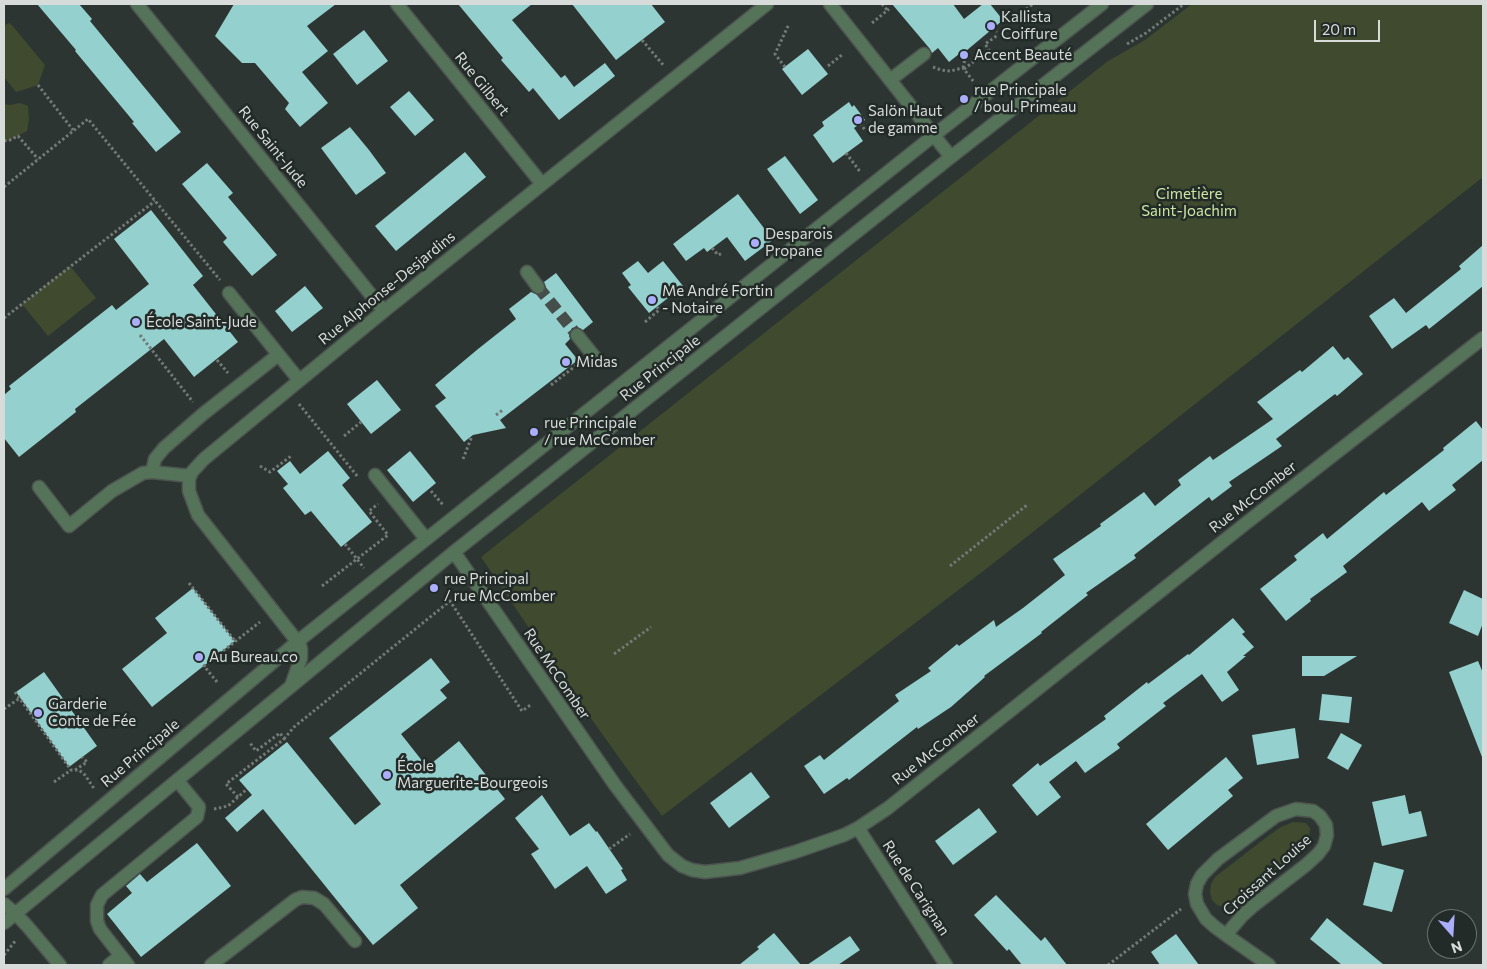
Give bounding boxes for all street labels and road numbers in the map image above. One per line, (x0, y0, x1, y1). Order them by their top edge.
street label: Rue Gilbert (451, 49, 513, 119)
street label: Rue Saint-Jude (235, 102, 311, 192)
street label: Rue Alphonse-Desjardins (315, 227, 459, 349)
street label: Rue Principale (616, 331, 704, 405)
street label: Rue McComber (1206, 457, 1300, 537)
street label: Rue McComber (520, 625, 594, 723)
street label: Rue McComber (889, 709, 983, 789)
street label: Rue Principale (97, 715, 183, 791)
street label: Croissant Louise (1219, 831, 1315, 919)
street label: Rue de Carignan (879, 837, 953, 939)

